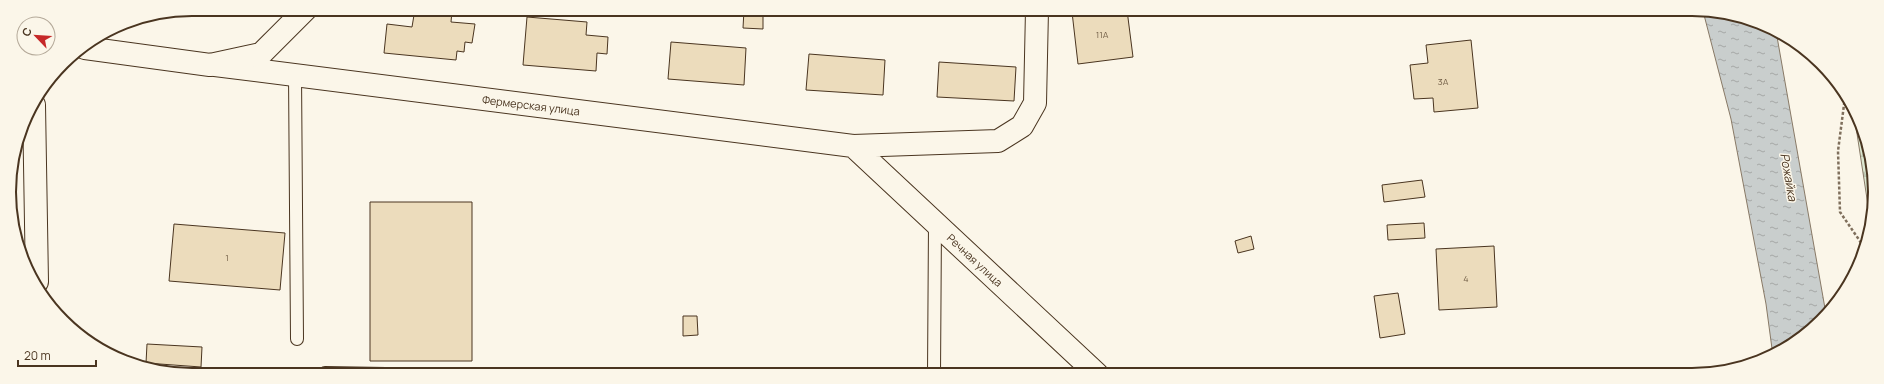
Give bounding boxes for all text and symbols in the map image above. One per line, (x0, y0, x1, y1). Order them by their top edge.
north arrow (16, 16, 56, 56)
text: С (18, 25, 35, 38)
house number: 11А (1096, 28, 1109, 41)
house number: 3А (1438, 75, 1449, 88)
street label: Фермерская улица (481, 92, 581, 118)
water label: Рожайка (1776, 152, 1802, 204)
street label: Речная улица (944, 230, 1006, 290)
house number: 1 (225, 251, 229, 264)
house number: 4 (1463, 272, 1469, 285)
scale bar (18, 342, 96, 368)
text: 20 m (24, 347, 51, 364)

